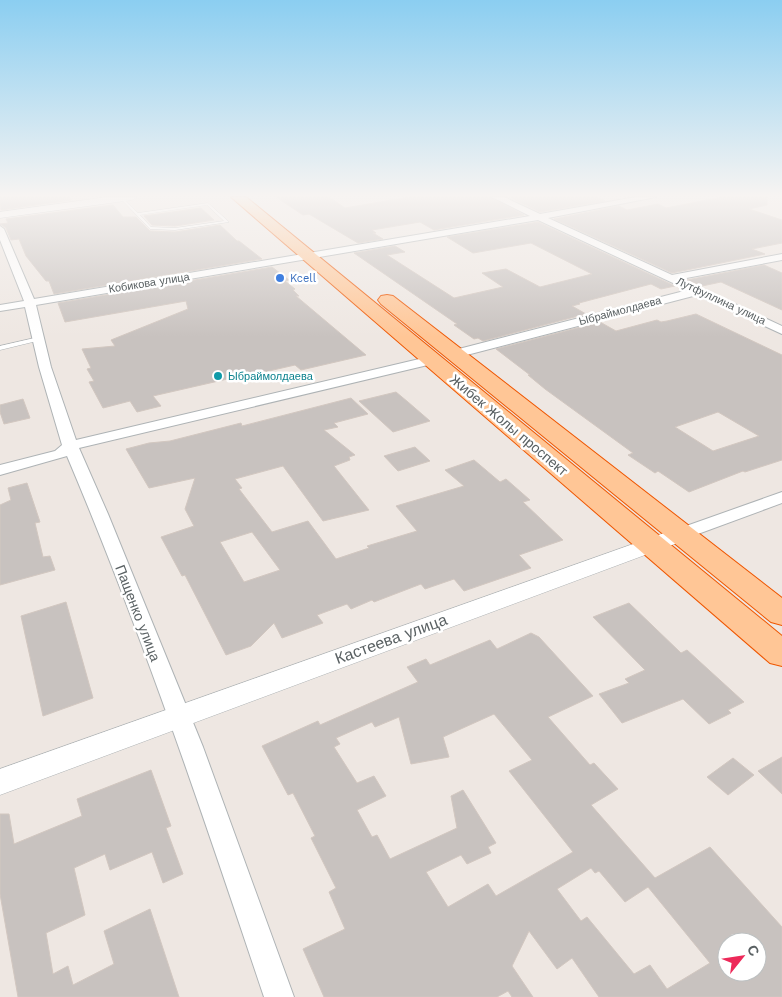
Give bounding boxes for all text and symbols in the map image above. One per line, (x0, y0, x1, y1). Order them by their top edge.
street label: Кобикова улица (108, 270, 191, 296)
marker: Kcell (274, 272, 286, 284)
place label: Kcell (290, 272, 317, 285)
street label: Лутфуллина улица (674, 275, 769, 328)
street label: Ыбраймолдаева (577, 294, 663, 328)
marker: Ыбраймолдаева (212, 370, 224, 382)
place label: Ыбраймолдаева (228, 370, 314, 383)
street label: Жибек Жолы проспект (447, 371, 572, 479)
street label: Пащенко улица (112, 562, 164, 664)
street label: Кастеева улица (332, 610, 450, 668)
north arrow (717, 932, 767, 982)
text: С (744, 942, 763, 959)

